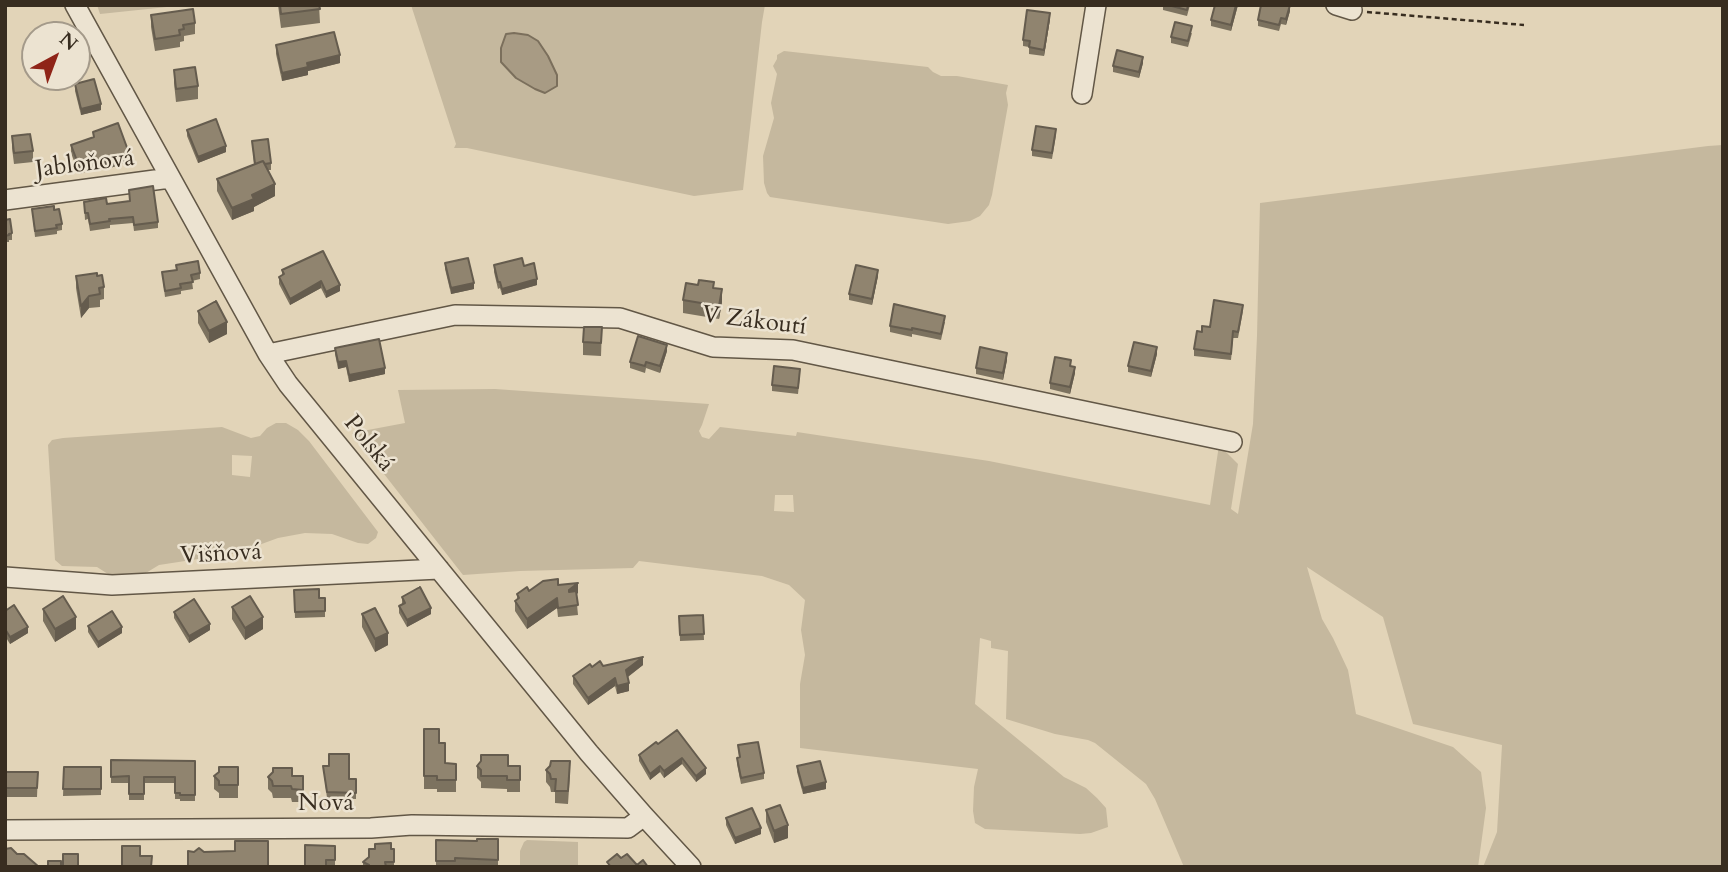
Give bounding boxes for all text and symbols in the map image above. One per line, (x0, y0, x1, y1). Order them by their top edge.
north arrow (21, 21, 91, 91)
text: N (54, 26, 83, 57)
street label: Jabloňová (34, 145, 136, 185)
street label: V Zákoutí (700, 301, 808, 343)
street label: Polská (337, 410, 399, 478)
street label: Višňová (180, 538, 262, 572)
street label: Nová (298, 790, 354, 818)

